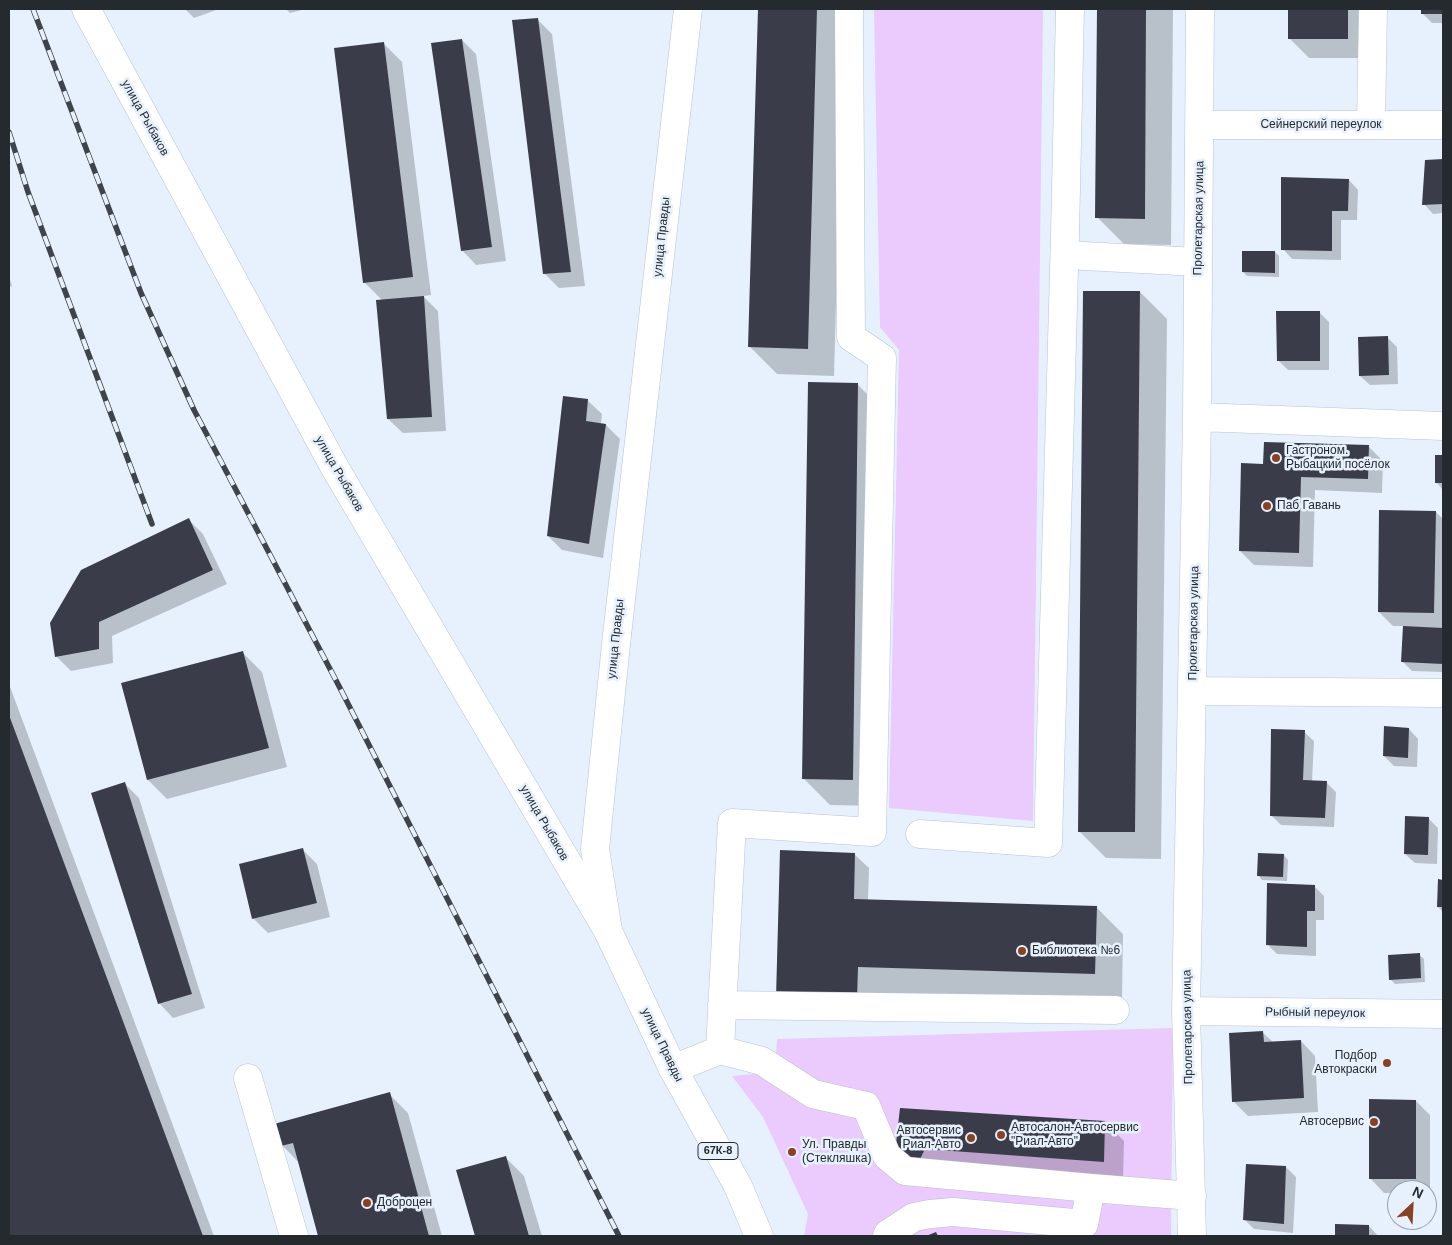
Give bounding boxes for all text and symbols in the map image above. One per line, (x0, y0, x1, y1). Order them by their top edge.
street label: улица Рыбаков (118, 77, 172, 159)
street label: Сейнерский переулок (1260, 118, 1382, 132)
street label: Пролетарская улица (1191, 161, 1207, 275)
street label: улица Правды (651, 196, 673, 278)
street label: улица Рыбаков (312, 434, 366, 514)
place label: Гастроном. Рыбацкий посёлок (1286, 444, 1390, 472)
marker: Гастроном. Рыбацкий посёлок (1270, 452, 1282, 464)
place label: Паб Гавань (1277, 499, 1341, 513)
marker: Паб Гавань (1261, 500, 1273, 512)
street label: Пролетарская улица (1186, 566, 1202, 680)
street label: улица Правды (605, 598, 627, 680)
street label: улица Рыбаков (517, 783, 571, 863)
place label: Библиотека №6 (1032, 944, 1120, 958)
marker: Библиотека №6 (1016, 945, 1028, 957)
street label: Пролетарская улица (1180, 970, 1196, 1084)
street label: Рыбный переулок (1265, 1005, 1365, 1021)
street label: улица Правды (638, 1006, 686, 1084)
place label: Подбор Автокраски (1314, 1049, 1377, 1077)
marker: Подбор Автокраски (1381, 1057, 1393, 1069)
place label: Автосервис (1299, 1115, 1364, 1129)
marker: Автосервис (1368, 1116, 1380, 1128)
place label: Автосалон-Автосервис "Риал-Авто" (1011, 1121, 1139, 1149)
place label: Автосервис Риал-Авто (896, 1124, 961, 1152)
marker: Автосалон-Автосервис "Риал-Авто" (995, 1129, 1007, 1141)
marker: Автосервис Риал-Авто (965, 1132, 977, 1144)
place label: Ул. Правды (Стекляшка) (802, 1138, 871, 1166)
road number: 67К-8 (698, 1142, 738, 1160)
marker: Ул. Правды (Стекляшка) (786, 1146, 798, 1158)
north arrow (1387, 1180, 1437, 1230)
text: N (1410, 1183, 1426, 1202)
place label: Доброцен (377, 1196, 432, 1210)
marker: Доброцен (361, 1197, 373, 1209)

